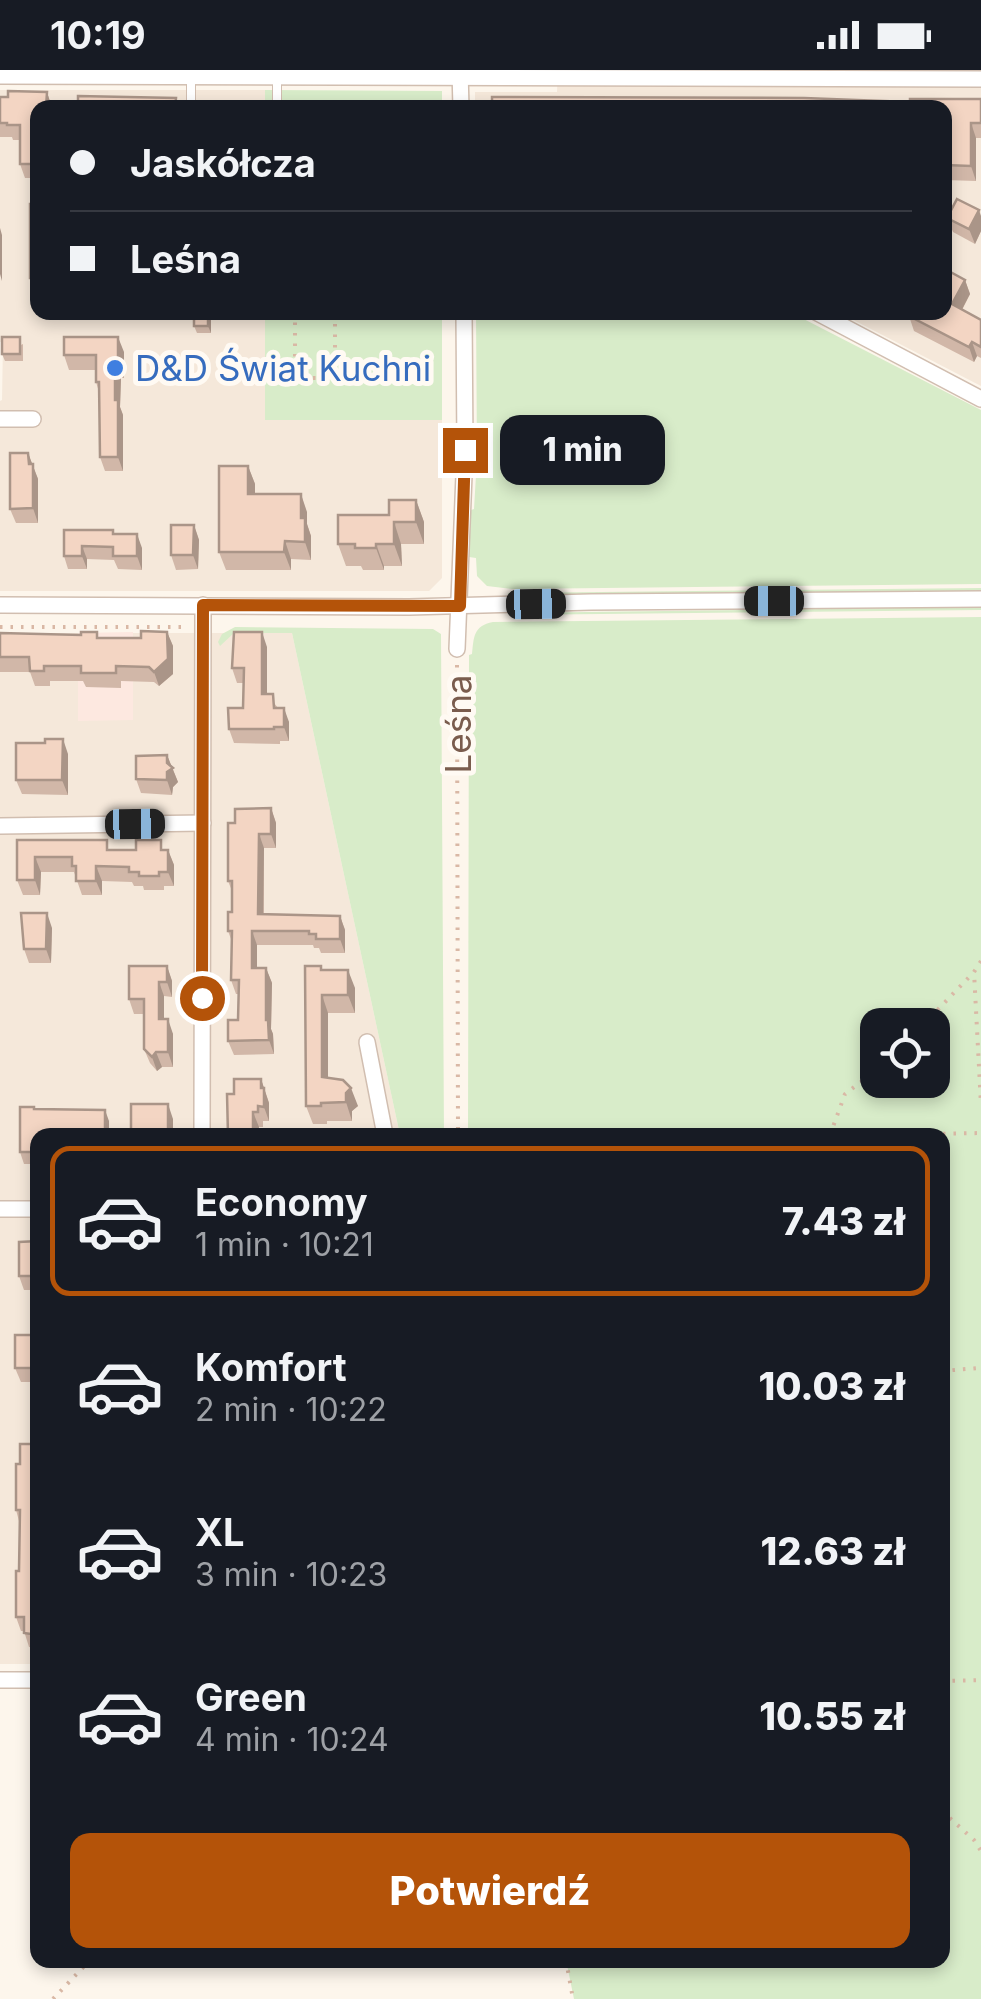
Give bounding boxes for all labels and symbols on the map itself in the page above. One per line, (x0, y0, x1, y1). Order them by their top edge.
place label: D&D Świat Kuchni (135, 347, 431, 389)
marker: D&D Świat Kuchni (104, 357, 126, 379)
callout: 1 min (500, 415, 665, 485)
route end (443, 428, 488, 473)
car (744, 586, 804, 616)
car (506, 588, 566, 620)
street label: Leśna (437, 674, 479, 774)
car (105, 808, 165, 840)
route start (180, 976, 225, 1021)

